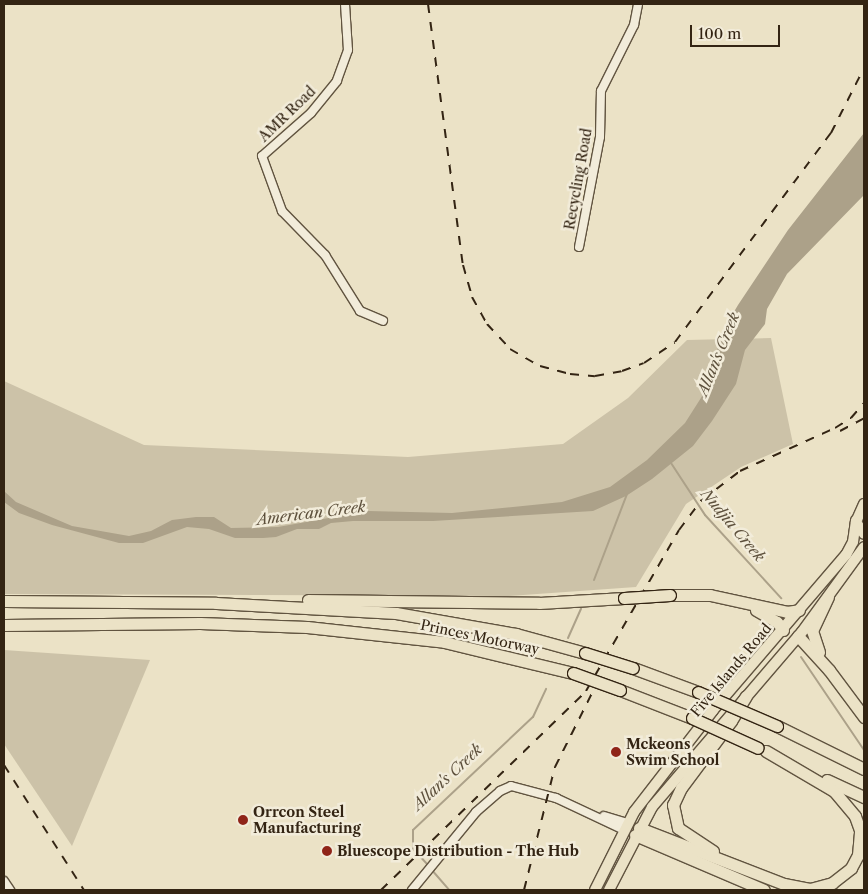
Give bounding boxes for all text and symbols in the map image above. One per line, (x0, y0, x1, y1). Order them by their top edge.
scale bar (693, 15, 783, 47)
text: 100 m (698, 24, 741, 43)
street label: AMR Road (255, 83, 319, 145)
street label: Recycling Road (561, 127, 595, 231)
water label: Allan's Creek (693, 310, 743, 398)
water label: Nudjia Creek (697, 485, 769, 565)
water label: American Creek (256, 497, 366, 529)
street label: Princes Motorway (419, 616, 541, 658)
street label: Five Islands Road (687, 620, 775, 720)
place label: Mckeons Swim School (626, 736, 720, 769)
water label: Allan's Creek (408, 740, 486, 814)
marker: Mckeons Swim School (610, 746, 622, 758)
place label: Orrcon Steel Manufacturing (253, 804, 361, 836)
marker: Orrcon Steel Manufacturing (237, 814, 249, 826)
place label: Bluescope Distribution - The Hub (337, 843, 579, 859)
marker: Bluescope Distribution - The Hub (321, 845, 333, 857)

